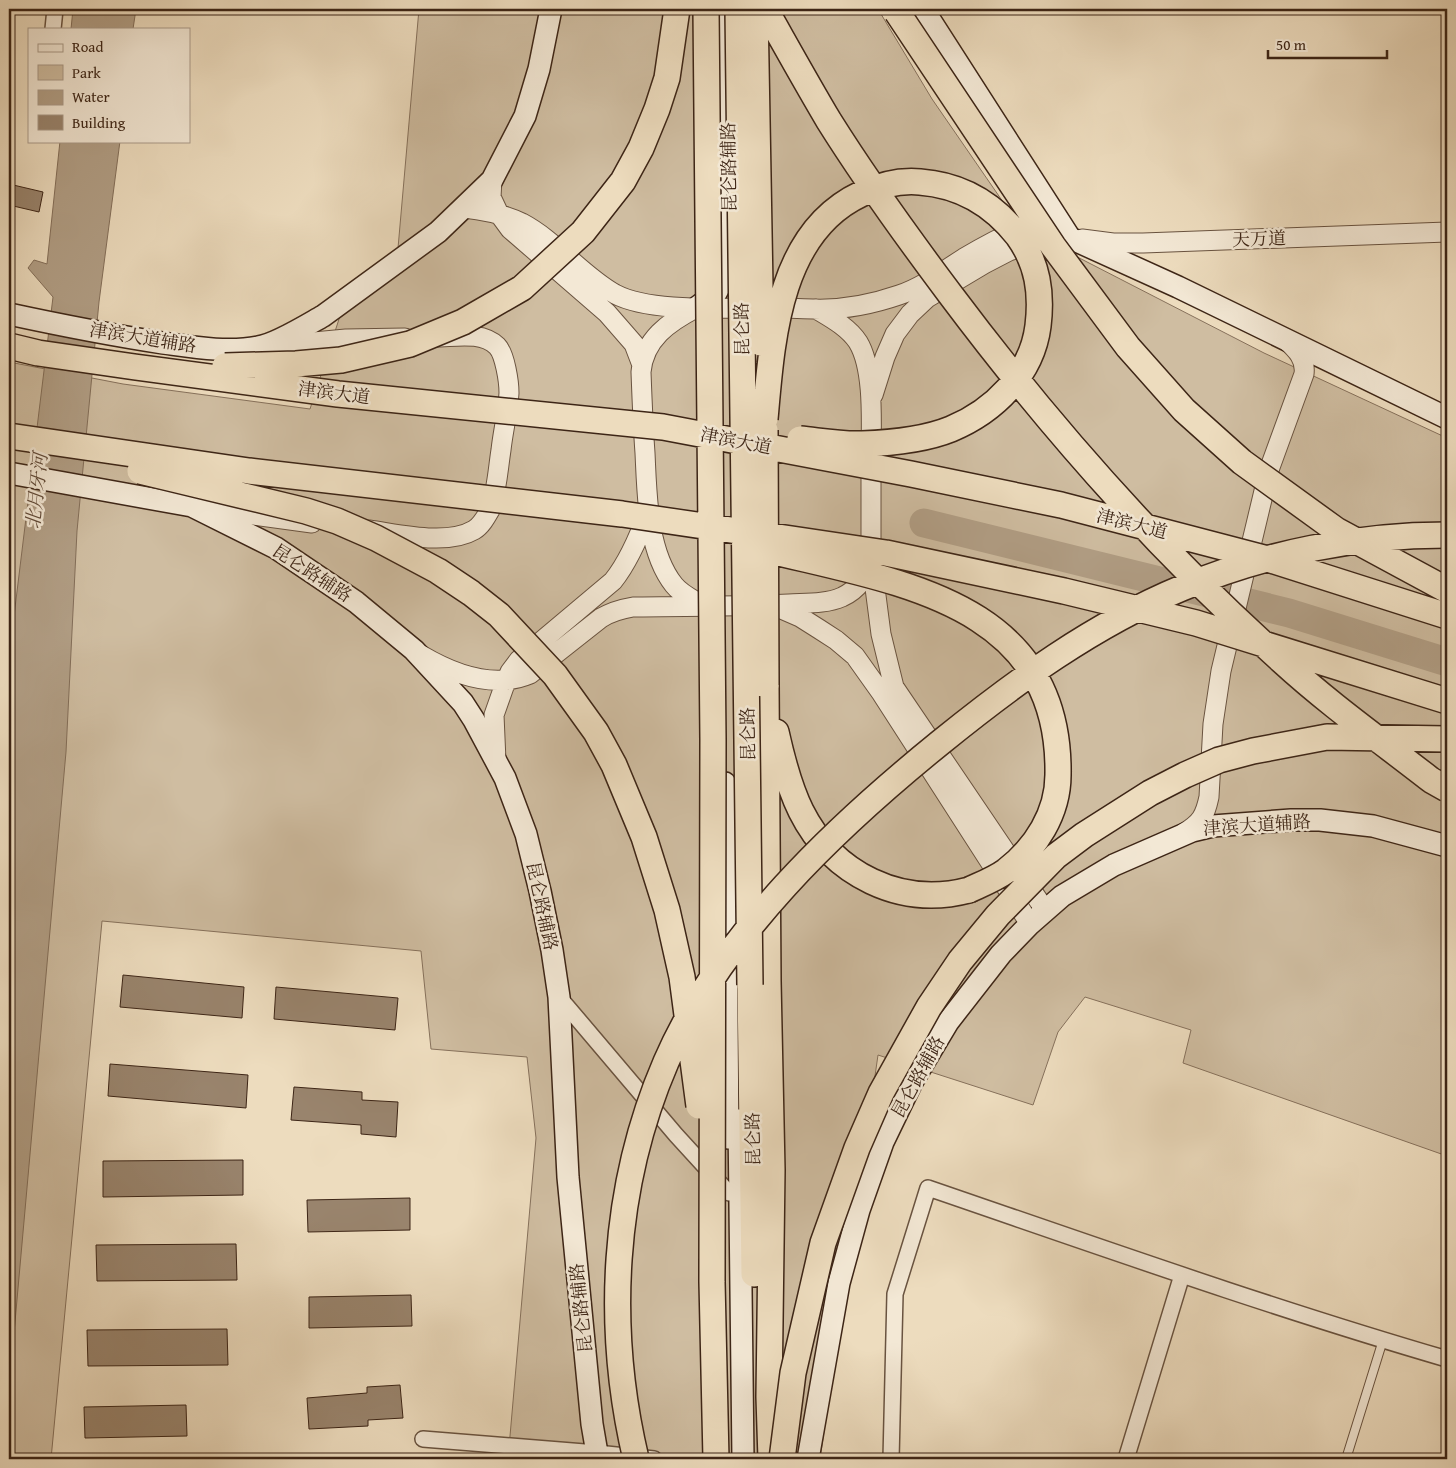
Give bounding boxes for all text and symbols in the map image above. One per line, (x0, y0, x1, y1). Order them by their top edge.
legend (28, 28, 190, 142)
scale bar (1268, 28, 1387, 60)
text: 50 m (1276, 34, 1307, 55)
text: Road (72, 36, 103, 57)
text: Park (72, 62, 101, 83)
text: Water (72, 86, 110, 107)
text: Building (72, 112, 126, 133)
street label: 昆仑路辅路 (714, 122, 743, 212)
street label: 天万道 (1232, 224, 1286, 253)
street label: 昆仑路 (728, 302, 755, 356)
street label: 津滨大道辅路 (88, 316, 199, 359)
street label: 津滨大道 (297, 375, 371, 410)
street label: 津滨大道 (698, 420, 774, 461)
water label: 北月牙河 (18, 449, 54, 530)
street label: 津滨大道 (1094, 502, 1170, 545)
street label: 昆仑路辅路 (267, 537, 357, 608)
street label: 昆仑路 (734, 707, 761, 761)
street label: 津滨大道辅路 (1202, 807, 1312, 842)
street label: 昆仑路辅路 (520, 859, 565, 953)
street label: 昆仑路辅路 (884, 1031, 951, 1123)
street label: 昆仑路 (739, 1112, 766, 1166)
street label: 昆仑路辅路 (562, 1262, 599, 1354)

